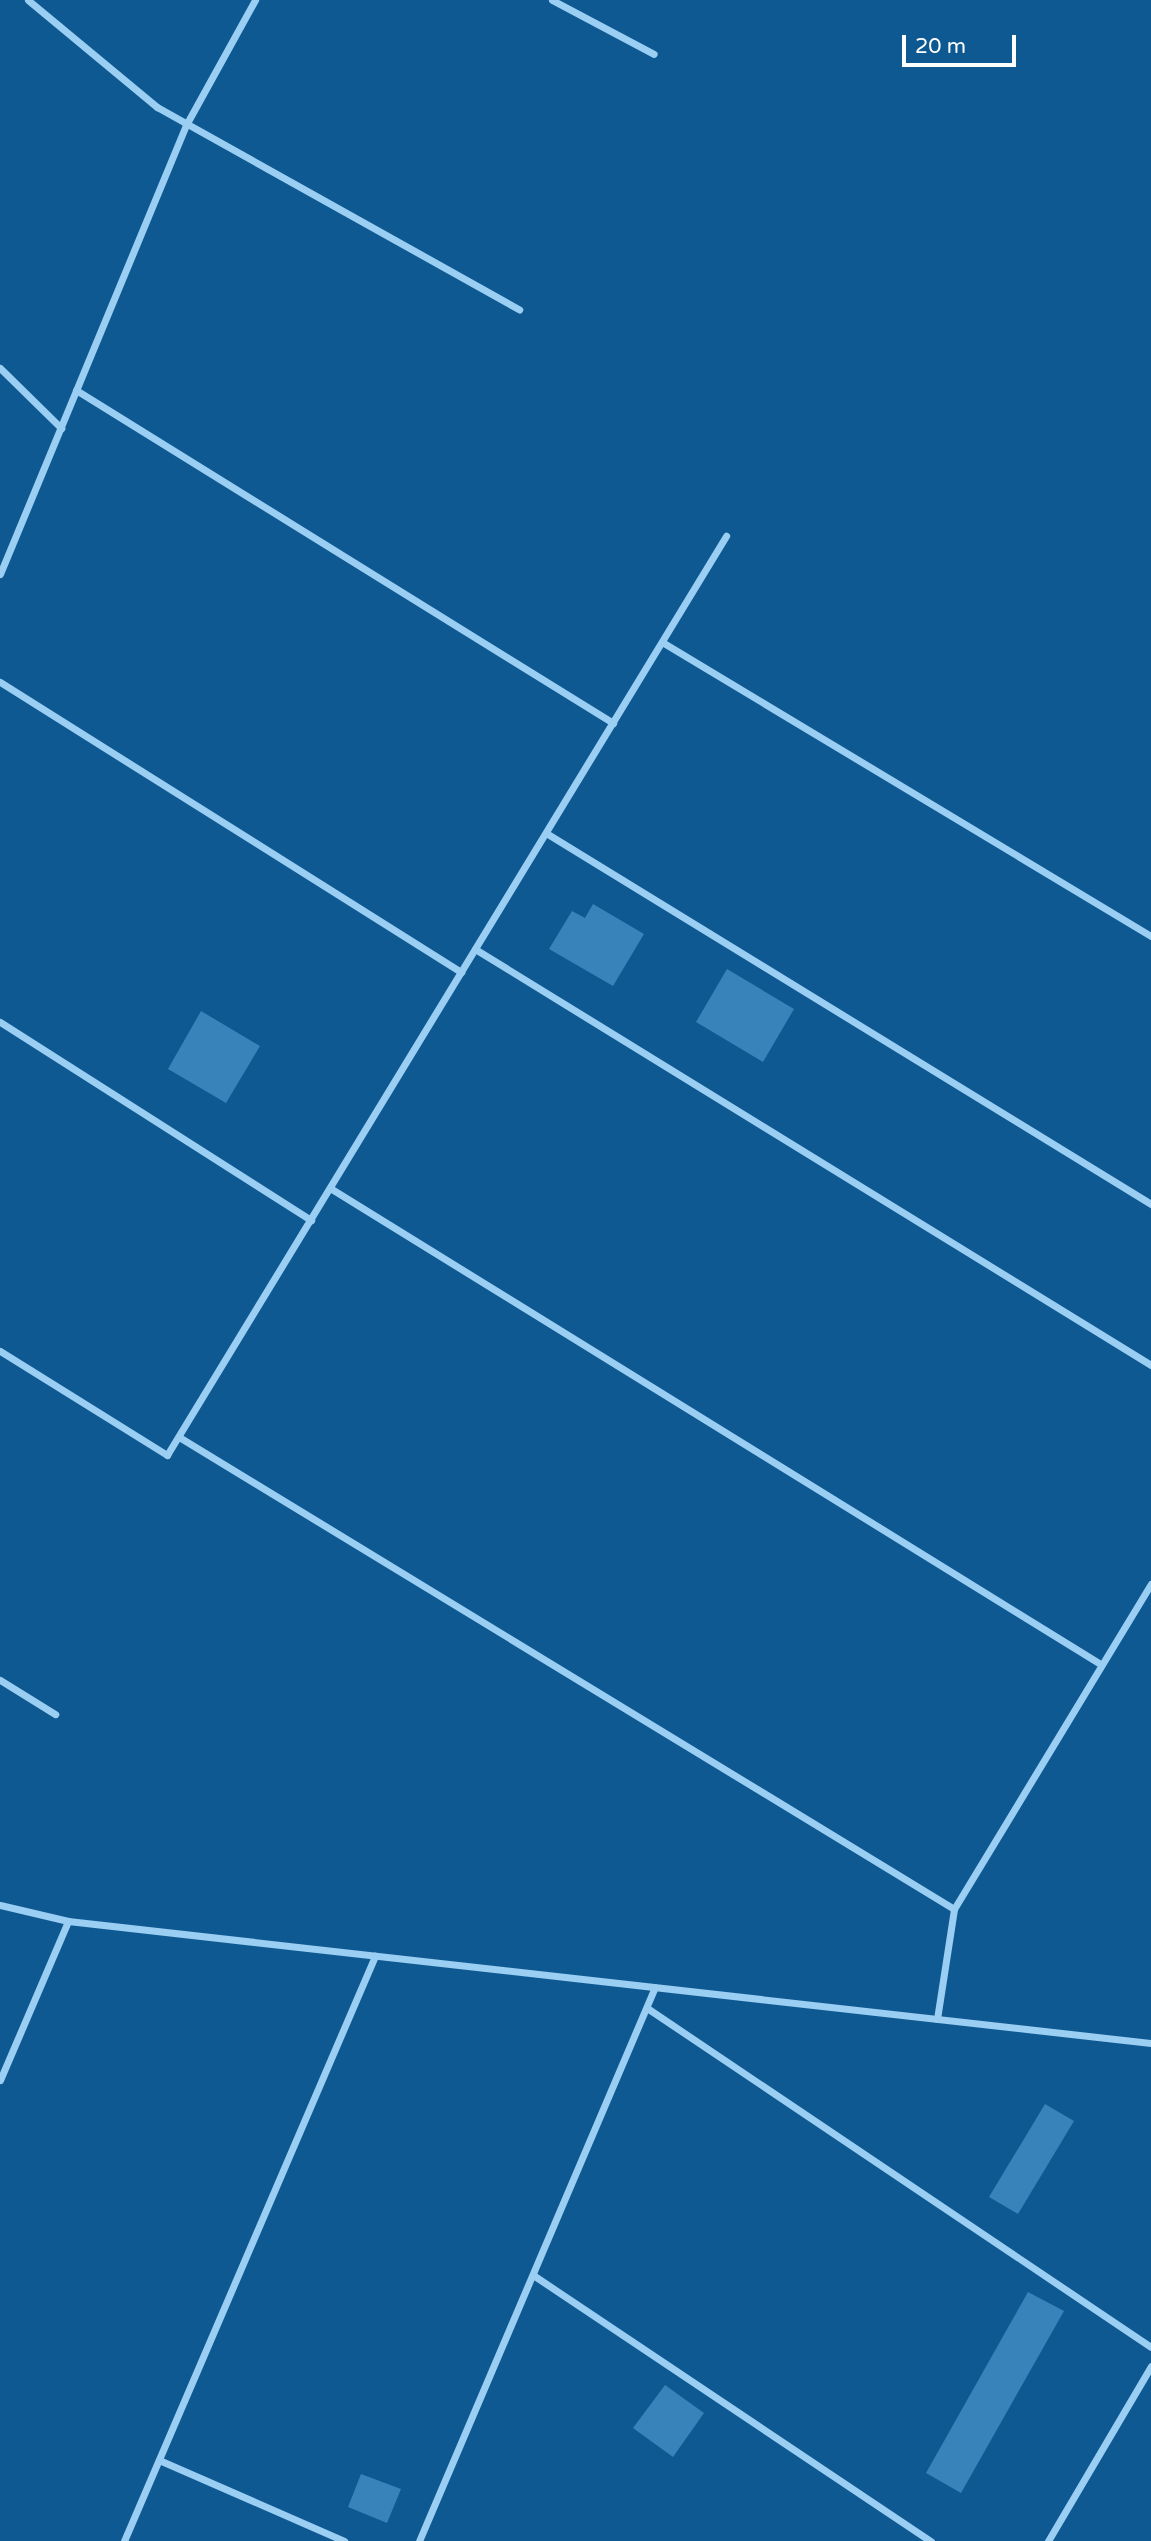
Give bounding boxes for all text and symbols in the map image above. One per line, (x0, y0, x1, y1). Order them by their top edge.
scale bar (906, 21, 1020, 65)
text: 20 m (915, 34, 966, 59)

